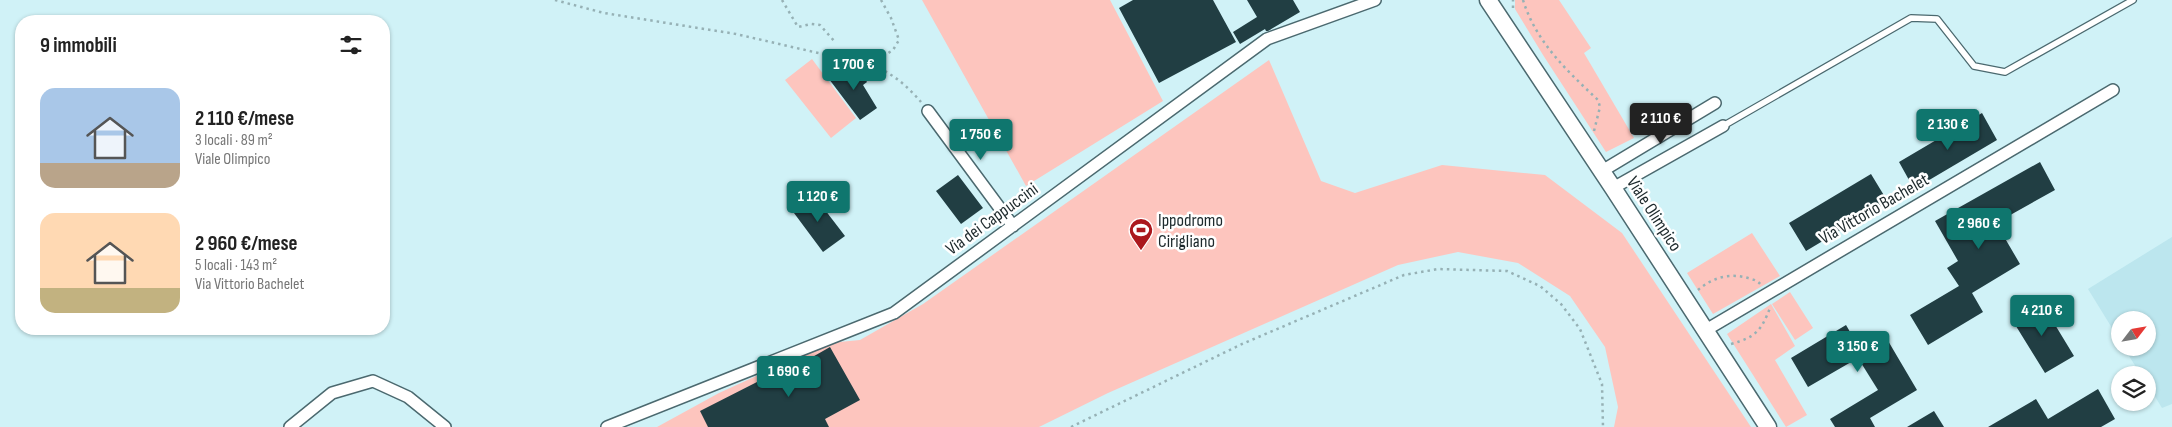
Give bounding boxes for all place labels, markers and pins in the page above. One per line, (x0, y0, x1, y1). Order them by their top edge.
pin: 1 700 € (808, 48, 900, 91)
pin: 2 110 € (1615, 102, 1707, 145)
pin: 2 130 € (1902, 108, 1994, 151)
pin: 1 750 € (935, 119, 1027, 161)
pin: 1 120 € (772, 180, 864, 223)
pin: 2 960 € (1933, 208, 2025, 250)
place label: Ippodromo Cirigliano (1158, 210, 1223, 252)
sports icon: Ippodromo Cirigliano (1128, 217, 1154, 251)
pin: 4 210 € (1996, 294, 2088, 337)
pin: 3 150 € (1812, 330, 1904, 373)
pin: 1 690 € (743, 356, 835, 398)

